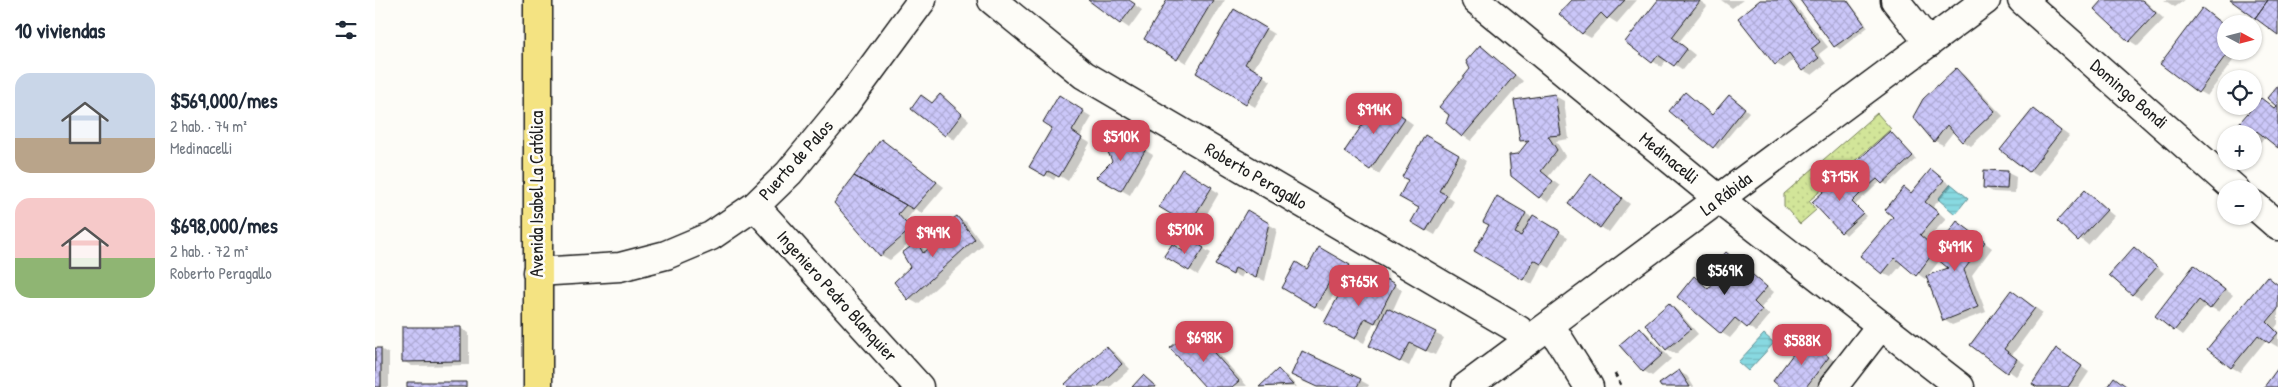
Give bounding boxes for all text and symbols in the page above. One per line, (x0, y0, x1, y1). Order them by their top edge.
north arrow (2217, 15, 2263, 60)
map controls (2217, 15, 2262, 225)
text: 10 viviendas (15, 16, 105, 45)
icon: filters (332, 16, 360, 44)
street label: Domingo Bondi (2085, 53, 2173, 134)
button: locate (2217, 70, 2262, 115)
text: $569,000/mes (170, 86, 278, 115)
pin: $914K (1339, 92, 1409, 135)
icon: home (55, 93, 115, 153)
text: $914K (1357, 98, 1391, 120)
street label: Avenida Isabel La Católica (524, 111, 549, 277)
street label: Puerto de Palos (753, 114, 839, 205)
text: 2 hab. · 74 m² (170, 115, 247, 137)
pin: $510K (1086, 120, 1156, 162)
text: $510K (1103, 125, 1139, 147)
button: + (2217, 125, 2262, 170)
street label: Medinacelli (1634, 126, 1704, 189)
street label: Roberto Peragallo (1200, 136, 1312, 215)
text: Medinacelli (170, 137, 232, 159)
pin: $715K (1805, 160, 1875, 202)
text: $715K (1822, 165, 1858, 187)
street label: La Rábida (1695, 166, 1757, 221)
button: − (2217, 180, 2262, 225)
text: $698,000/mes (170, 211, 278, 240)
pin: $510K (1150, 212, 1220, 255)
pin: $949K (898, 216, 968, 258)
icon: home (55, 218, 115, 278)
text: $510K (1167, 218, 1203, 240)
text: $949K (916, 221, 950, 243)
street label: Ingeniero Pedro Blanquier (771, 224, 903, 367)
pin: $491K (1920, 230, 1990, 272)
text: $491K (1938, 235, 1972, 257)
text: 2 hab. · 72 m² (170, 240, 248, 262)
pin: $569K (1690, 254, 1760, 296)
text: $569K (1707, 259, 1743, 281)
text: Roberto Peragallo (170, 262, 272, 284)
pin: $765K (1324, 264, 1394, 307)
text: $765K (1340, 270, 1378, 292)
pin: $698K (1169, 320, 1239, 363)
pin: $588K (1767, 324, 1837, 366)
text: $698K (1186, 326, 1222, 348)
text: $588K (1783, 329, 1821, 351)

